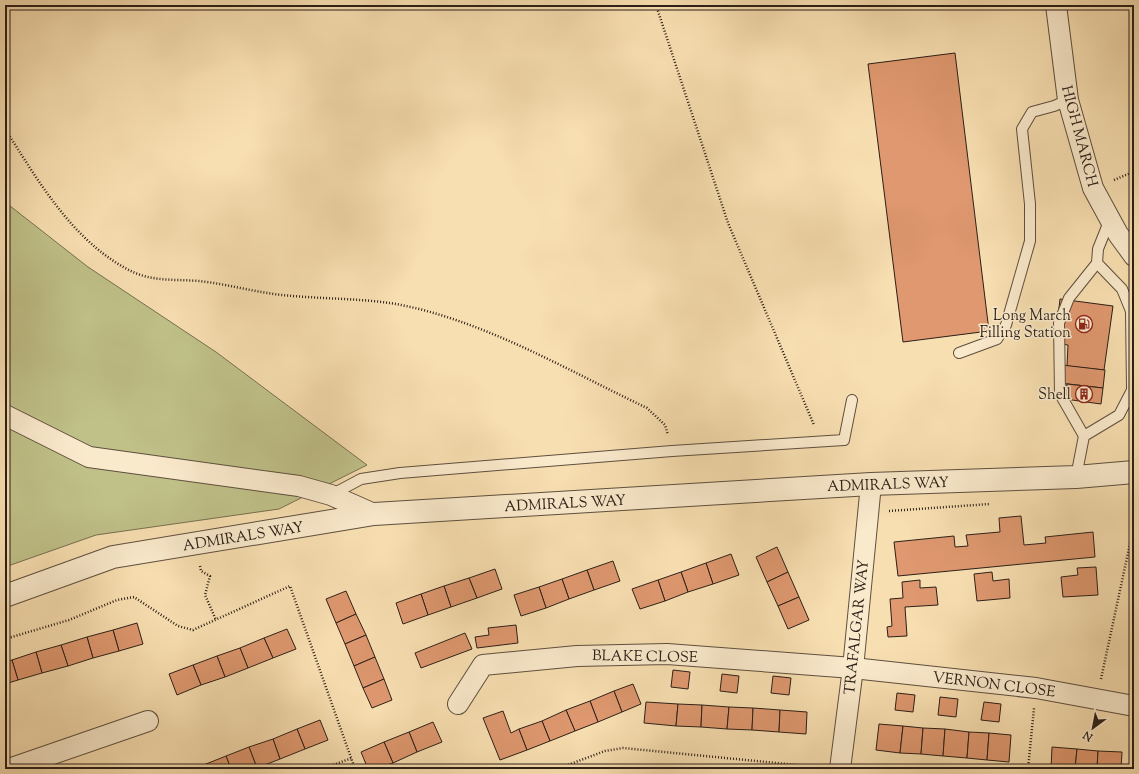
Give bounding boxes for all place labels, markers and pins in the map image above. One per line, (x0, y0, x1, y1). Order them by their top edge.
place label: Long March Filling Station (980, 306, 1071, 344)
fuel station icon: Long March Filling Station (1074, 314, 1094, 334)
building icon: Shell (1074, 384, 1094, 404)
place label: Shell (1038, 385, 1071, 406)

